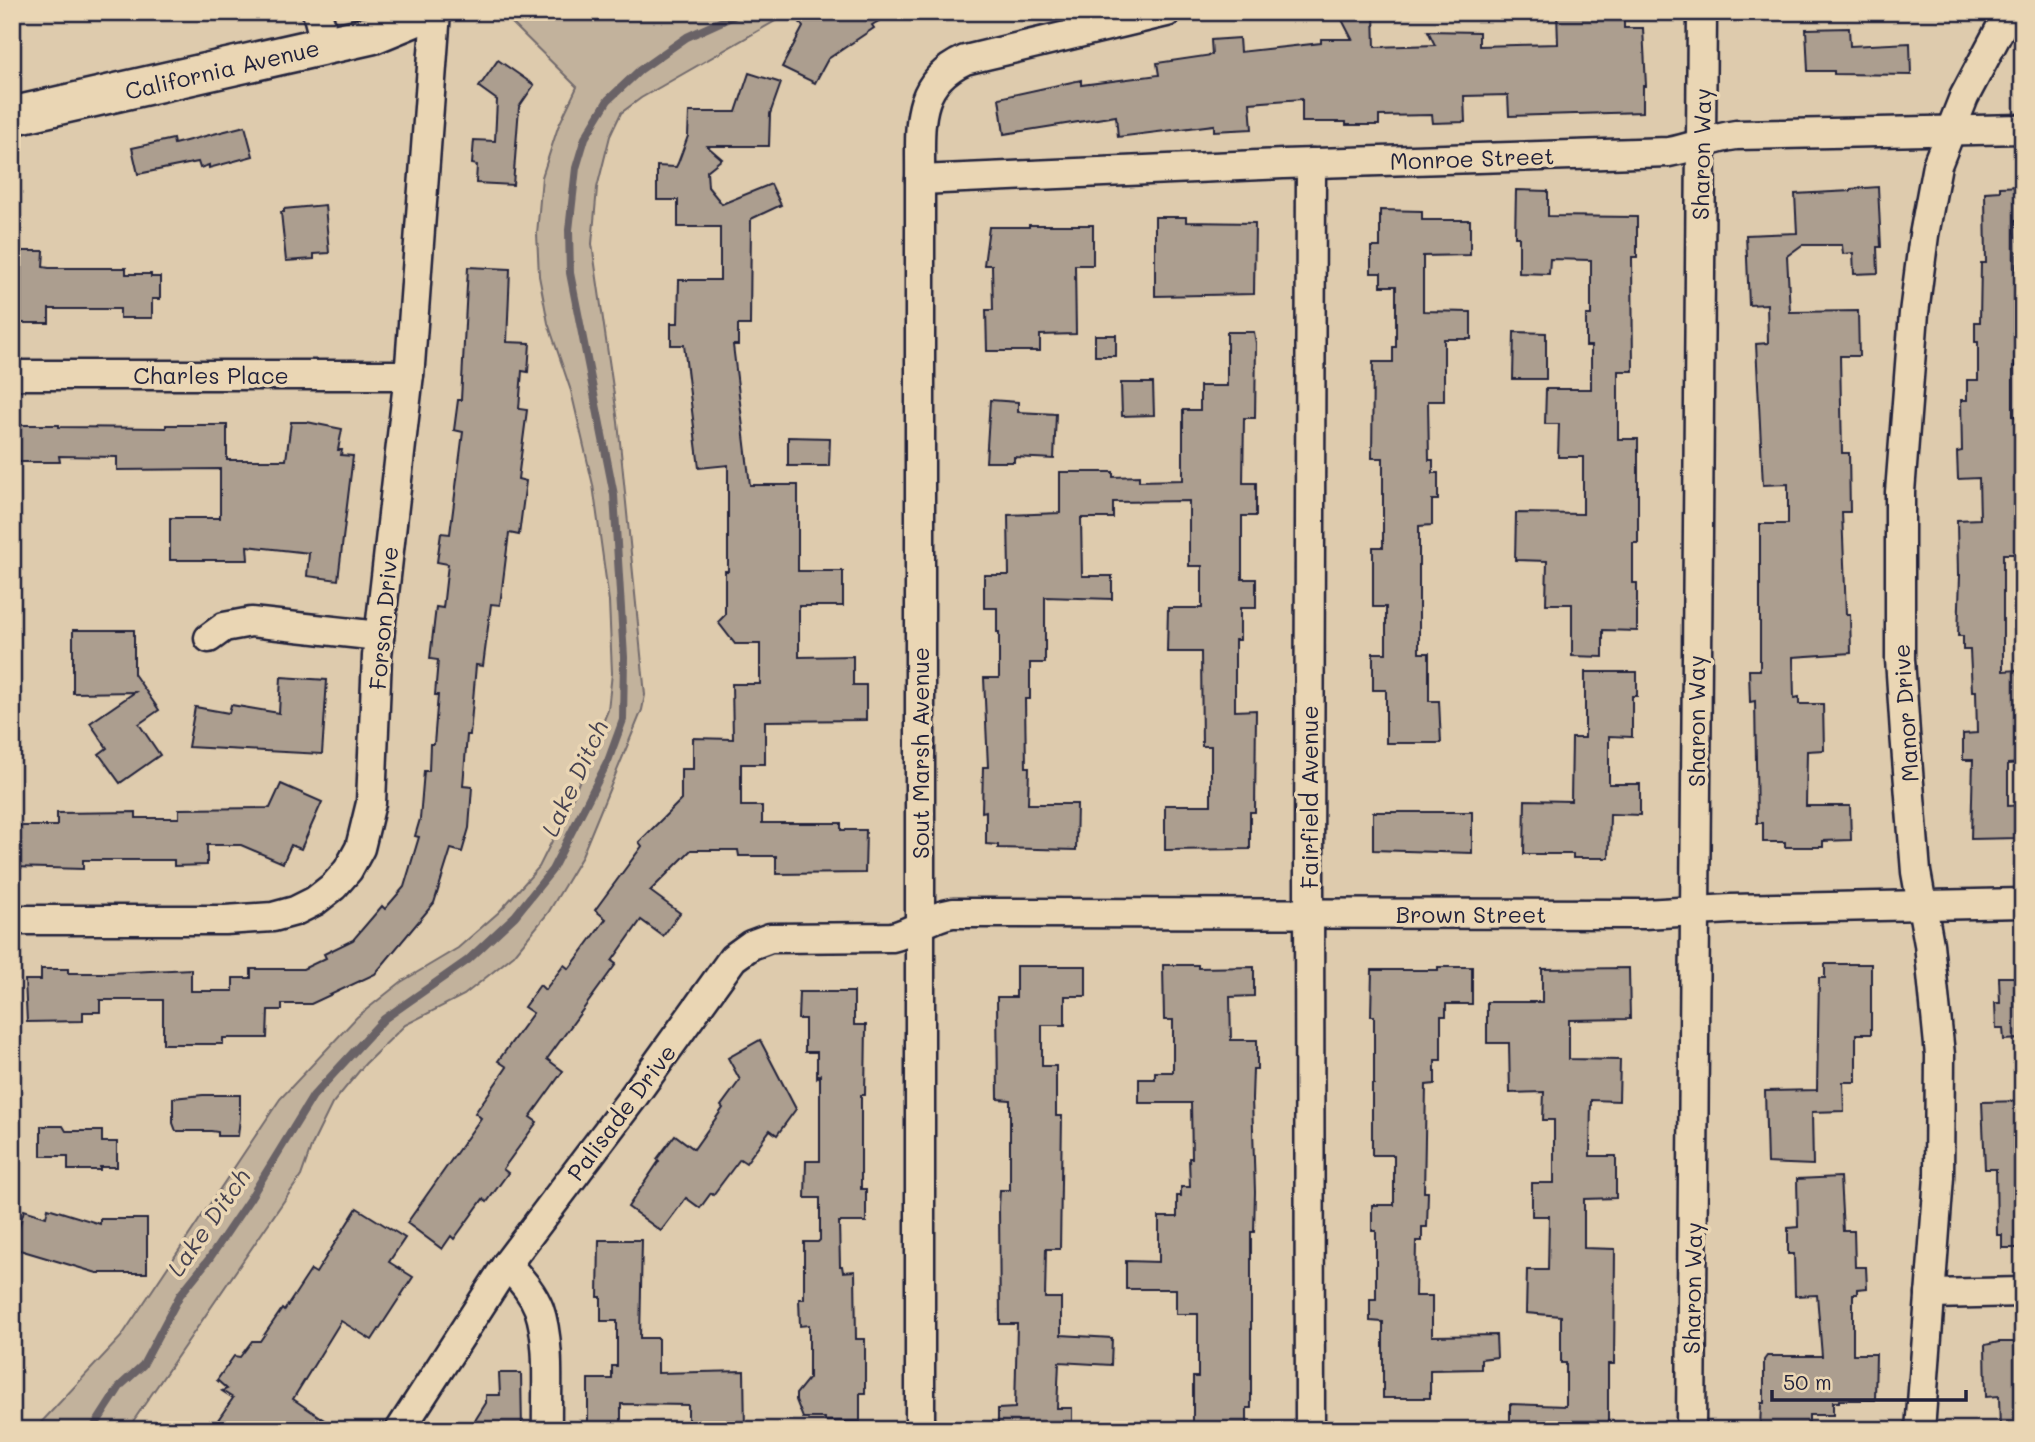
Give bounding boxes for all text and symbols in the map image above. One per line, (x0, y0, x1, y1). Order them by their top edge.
street label: California Avenue (122, 32, 322, 106)
street label: Sharon Way (1685, 88, 1717, 220)
street label: Monroe Street (1389, 140, 1555, 176)
street label: Charles Place (133, 360, 289, 390)
street label: Forson Drive (362, 545, 404, 691)
street label: Manor Drive (1885, 643, 1925, 783)
street label: Sout Marsh Avenue (905, 647, 935, 859)
street label: Sharon Way (1681, 655, 1711, 787)
street label: Fairfield Avenue (1294, 705, 1324, 889)
water label: Lake Ditch (534, 715, 614, 841)
street label: Brown Street (1396, 899, 1546, 929)
street label: Palisade Drive (560, 1038, 682, 1186)
water label: Lake Ditch (159, 1162, 257, 1282)
street label: Sharon Way (1676, 1222, 1708, 1354)
scale bar (1772, 1358, 1967, 1402)
text: 50 m (1783, 1368, 1832, 1395)

